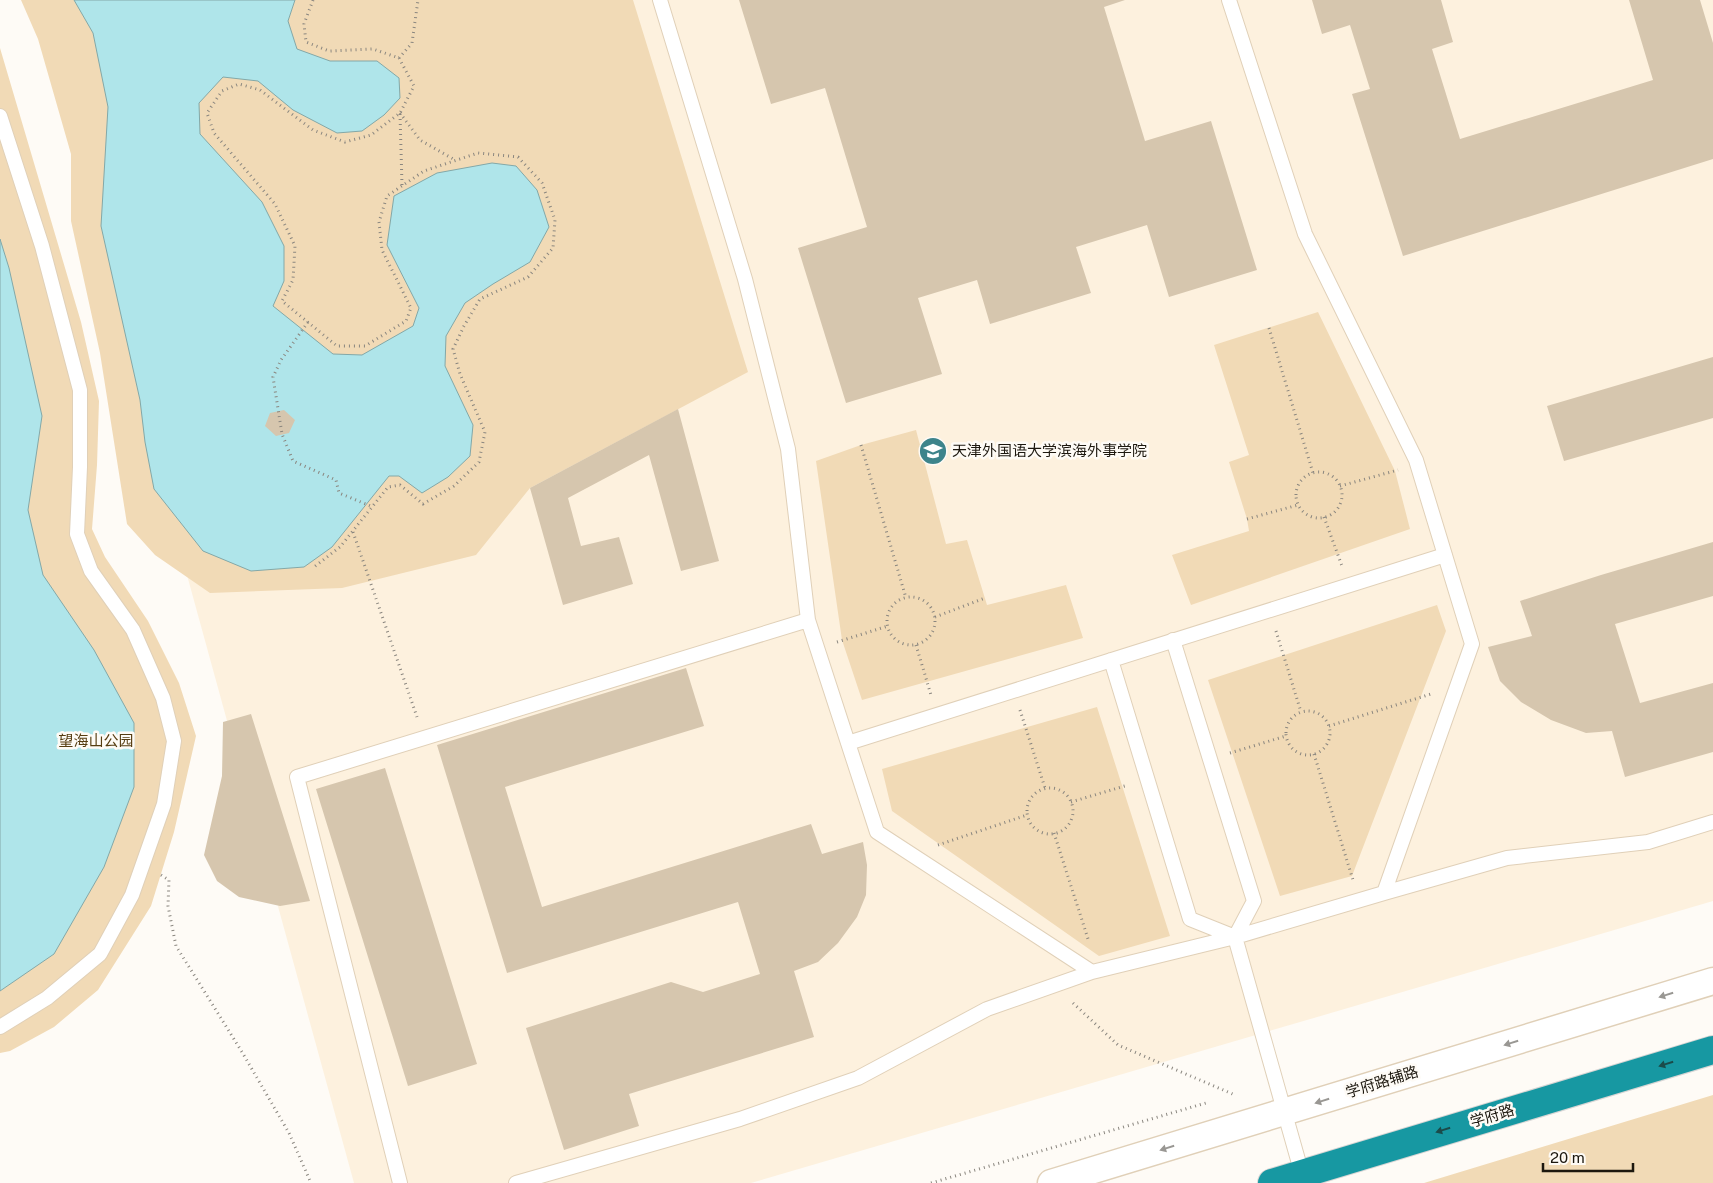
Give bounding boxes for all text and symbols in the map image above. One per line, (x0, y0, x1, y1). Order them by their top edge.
school or university icon: 天津外国语大学滨海外事学院 (918, 436, 948, 466)
place label: 天津外国语大学滨海外事学院 (952, 442, 1147, 459)
park label: 望海山公园 (58, 732, 134, 749)
one-way arrow (1659, 992, 1674, 1000)
one-way arrow (1503, 1039, 1518, 1047)
one-way arrow (1659, 1060, 1674, 1068)
street label: 学府路辅路 (1343, 1062, 1420, 1101)
one-way arrow (1315, 1097, 1330, 1105)
street label: 学府路 (1468, 1101, 1516, 1130)
one-way arrow (1436, 1127, 1451, 1135)
scale bar (1543, 1140, 1633, 1172)
one-way arrow (1159, 1144, 1174, 1152)
text: 20 m (1550, 1149, 1585, 1166)

